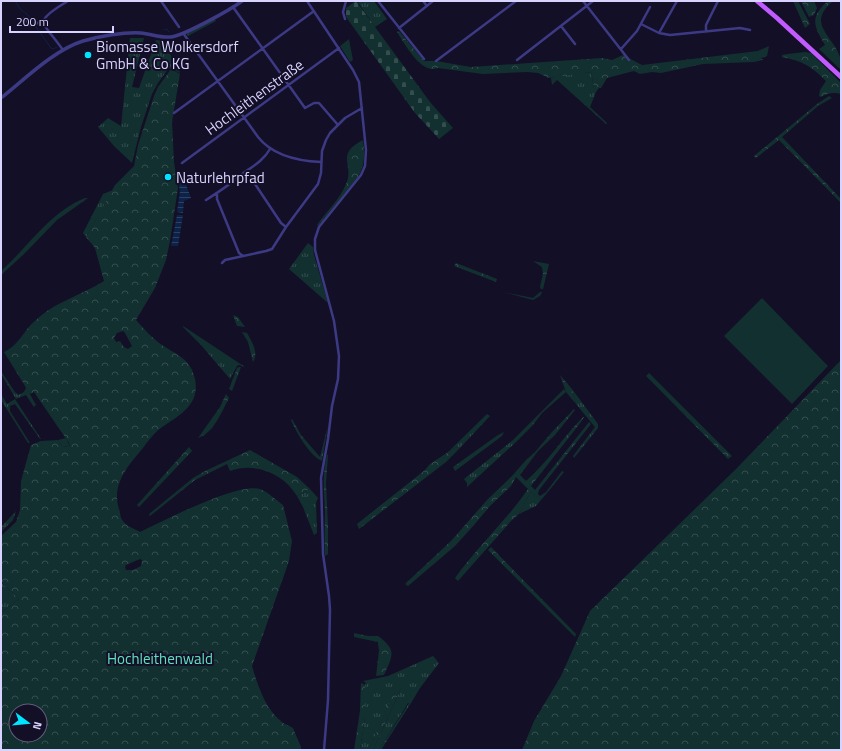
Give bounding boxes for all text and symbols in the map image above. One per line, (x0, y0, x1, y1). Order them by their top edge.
scale bar (10, 8, 113, 34)
text: 200 m (16, 12, 49, 31)
place label: Biomasse Wolkersdorf GmbH & Co KG (96, 35, 238, 75)
marker: Biomasse Wolkersdorf GmbH & Co KG (83, 50, 93, 60)
street label: Hochleithenstraße (200, 53, 308, 141)
place label: Naturlehrpfad (176, 166, 265, 189)
marker: Naturlehrpfad (163, 172, 173, 182)
park label: Hochleithenwald (107, 647, 213, 670)
north arrow (8, 703, 48, 743)
text: N (29, 720, 46, 732)

